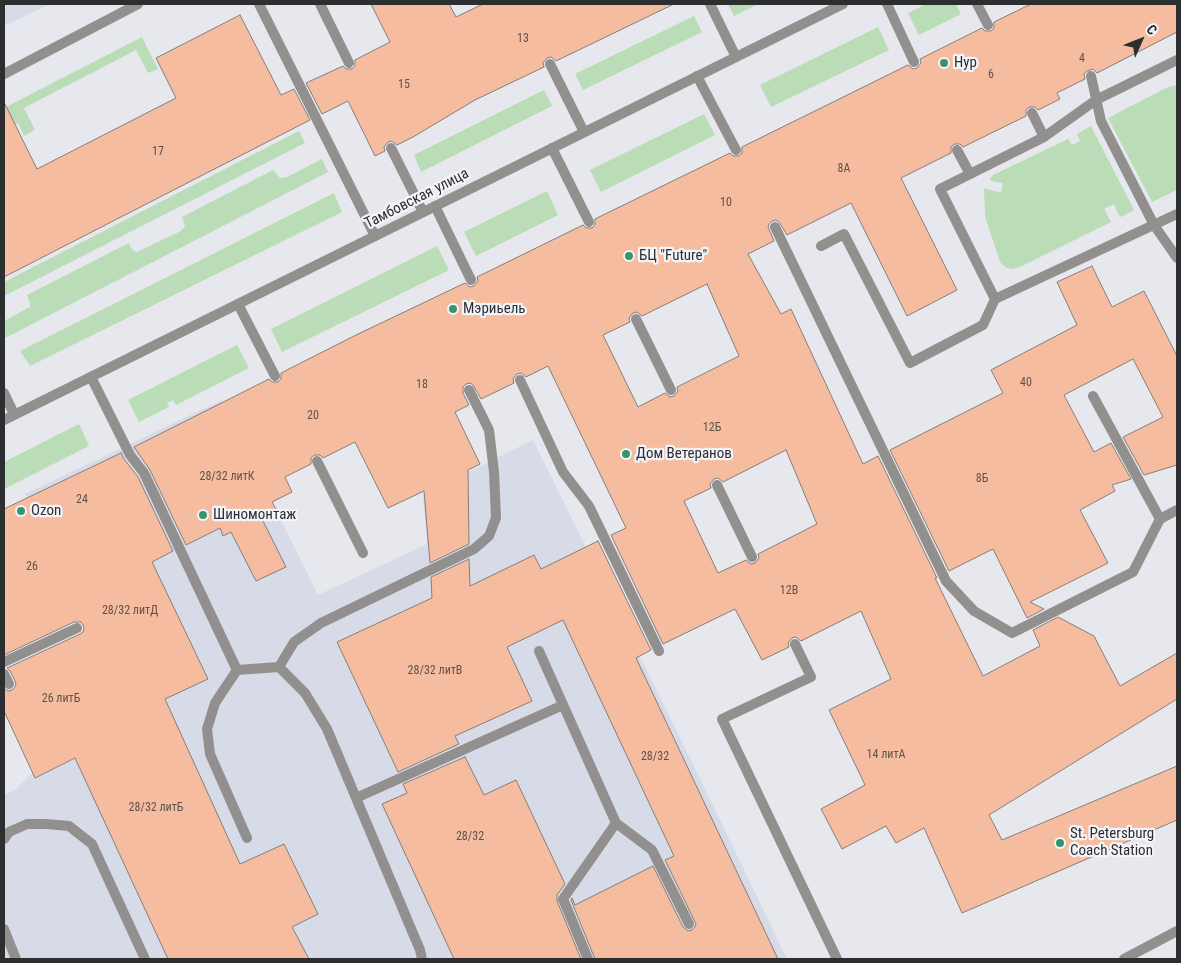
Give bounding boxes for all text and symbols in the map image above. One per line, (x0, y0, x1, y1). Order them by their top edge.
north arrow (1116, 15, 1166, 65)
text: С (1143, 21, 1160, 38)
house number: 13 (517, 32, 529, 46)
house number: 4 (1079, 52, 1085, 66)
place label: Нур (954, 54, 977, 72)
marker: Нур (938, 57, 950, 69)
house number: 6 (988, 68, 994, 82)
house number: 15 (398, 78, 410, 92)
house number: 17 (152, 145, 164, 159)
house number: 8А (838, 162, 850, 176)
street label: Тамбовская улица (362, 165, 472, 233)
house number: 10 (720, 196, 732, 210)
place label: БЦ "Future" (639, 247, 707, 265)
marker: БЦ "Future" (623, 250, 635, 262)
place label: Мэриьель (463, 300, 525, 318)
marker: Мэриьель (447, 303, 459, 315)
house number: 40 (1020, 376, 1032, 390)
house number: 18 (416, 378, 428, 392)
house number: 20 (307, 409, 319, 423)
house number: 12Б (703, 421, 721, 435)
place label: Дом Ветеранов (636, 445, 732, 463)
marker: Дом Ветеранов (620, 448, 632, 460)
house number: 28/32 литК (200, 470, 254, 484)
house number: 8Б (976, 472, 988, 486)
house number: 24 (76, 493, 88, 507)
place label: Ozon (31, 502, 61, 520)
marker: Ozon (15, 505, 27, 517)
place label: Шиномонтаж (213, 506, 296, 524)
marker: Шиномонтаж (197, 509, 209, 521)
house number: 26 (26, 560, 38, 574)
house number: 12В (780, 584, 798, 598)
house number: 28/32 литД (102, 604, 158, 618)
house number: 28/32 литВ (408, 664, 462, 678)
house number: 26 литБ (42, 692, 80, 706)
house number: 14 литА (867, 748, 905, 762)
house number: 28/32 (641, 750, 669, 764)
house number: 28/32 литБ (129, 801, 183, 815)
place label: St. Petersburg Coach Station (1070, 825, 1154, 860)
house number: 28/32 (456, 830, 484, 844)
marker: St. Petersburg Coach Station (1054, 837, 1066, 849)

